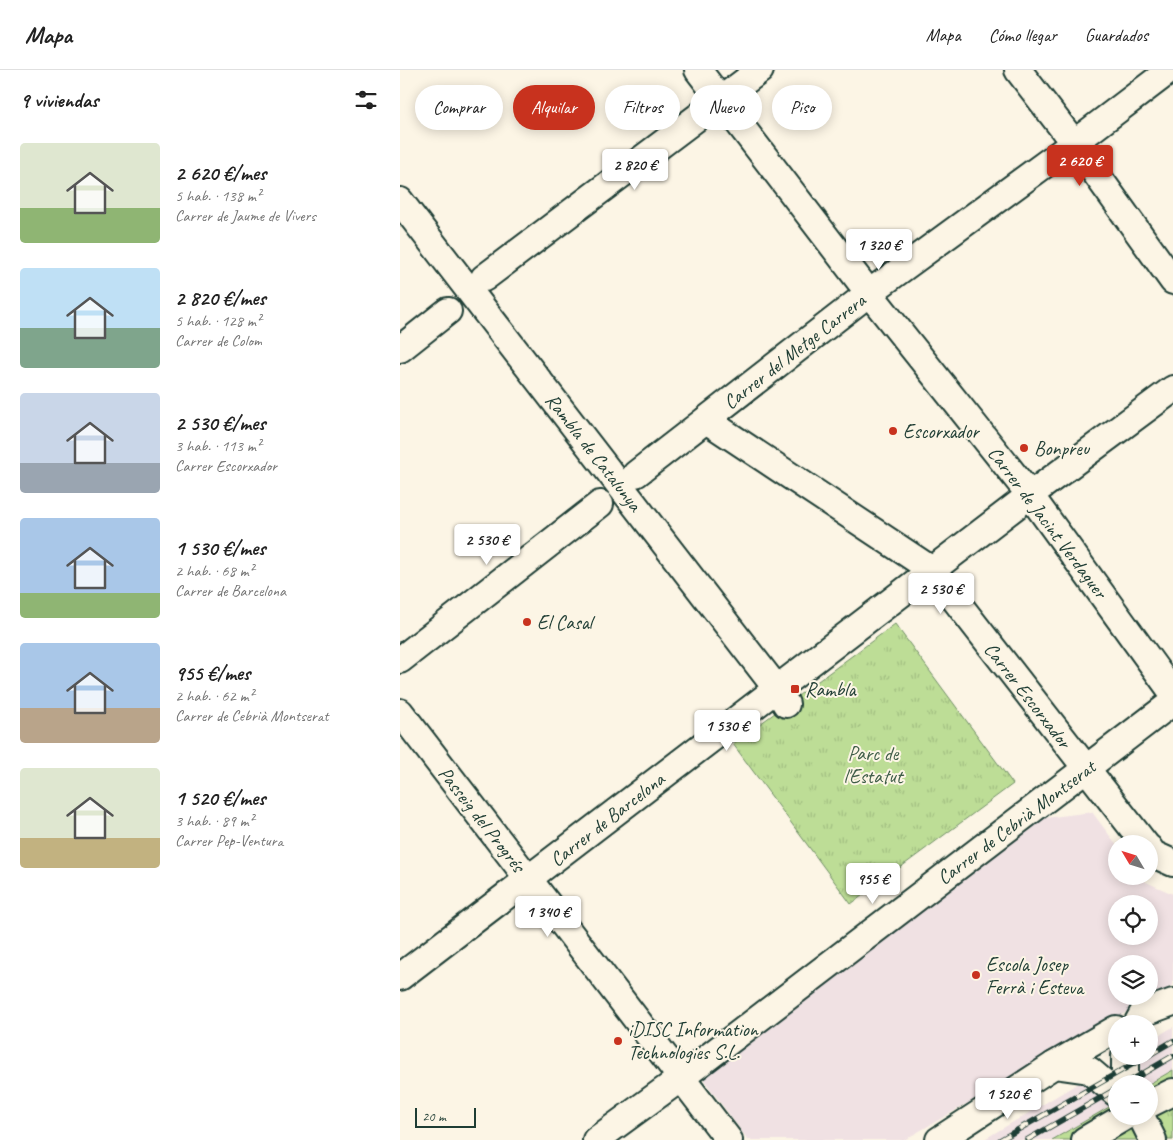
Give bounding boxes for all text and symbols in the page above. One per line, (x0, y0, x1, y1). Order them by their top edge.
text: Mapa (25, 20, 72, 50)
text: Mapa (926, 24, 961, 46)
text: Cómo llegar (989, 24, 1057, 46)
text: Guardados (1085, 24, 1148, 46)
chip: Comprar (415, 85, 503, 130)
chip: Alquilar (513, 85, 595, 130)
chip: Filtros (605, 85, 680, 130)
chip: Nuevo (690, 85, 762, 130)
chip: Piso (772, 85, 832, 130)
icon: filters (352, 86, 380, 114)
text: 9 viviendas (20, 87, 98, 113)
pin: 2 620 € (1034, 144, 1126, 187)
pin: 2 820 € (589, 148, 681, 191)
text: 2 620 € (1058, 151, 1102, 171)
text: 2 820 € (613, 155, 657, 175)
text: 2 620 €/mes (175, 160, 266, 186)
icon: home (60, 163, 120, 223)
text: 5 hab. · 138 m² (175, 186, 261, 206)
text: Carrer de Jaume de Vivers (175, 206, 316, 226)
pin: 1 320 € (833, 228, 925, 271)
text: 1 320 € (857, 235, 901, 255)
text: 2 820 €/mes (175, 285, 266, 311)
street label: Carrer del Metge Carrera (718, 287, 872, 415)
icon: home (60, 288, 120, 348)
text: 5 hab. · 128 m² (175, 311, 261, 331)
text: Carrer de Colom (175, 331, 262, 351)
street label: Rambla de Catalunya (540, 388, 648, 517)
text: 2 530 €/mes (175, 410, 265, 436)
icon: home (60, 413, 120, 473)
place label: Escorxador (903, 419, 980, 444)
marker: Escorxador (887, 425, 899, 437)
text: 3 hab. · 113 m² (175, 436, 261, 456)
place label: Bonpreu (1034, 436, 1091, 461)
street label: Carrer de Jacint Verdaguer (982, 441, 1114, 605)
marker: Bonpreu (1018, 442, 1030, 454)
text: Carrer Escorxador (175, 456, 277, 476)
pin: 2 530 € (441, 524, 533, 566)
text: 2 530 € (465, 530, 509, 550)
text: 1 530 €/mes (175, 535, 265, 561)
icon: home (60, 538, 120, 598)
text: 2 hab. · 68 m² (175, 561, 254, 581)
pin: 2 530 € (895, 572, 987, 615)
text: 2 530 € (919, 579, 963, 599)
text: Carrer de Barcelona (175, 581, 286, 601)
place label: El Casal (537, 610, 596, 635)
marker: El Casal (521, 616, 533, 628)
street label: Carrer Escorxador (978, 637, 1078, 755)
text: 955 €/mes (175, 660, 250, 686)
icon: home (60, 663, 120, 723)
place label: Rambla (805, 677, 858, 702)
marker: Rambla (789, 683, 801, 695)
text: 2 hab. · 62 m² (175, 686, 254, 706)
text: Carrer de Cebrià Montserat (175, 706, 329, 726)
pin: 1 530 € (681, 710, 773, 752)
text: 1 530 € (705, 716, 749, 736)
park label: Parc de l'Estatut (843, 741, 905, 789)
street label: Carrer de Cebrià Montserat (932, 753, 1102, 890)
street label: Passeig del Progrés (433, 762, 532, 879)
street label: Carrer de Barcelona (545, 766, 671, 872)
text: 1 520 €/mes (175, 785, 265, 811)
icon: home (60, 788, 120, 848)
text: 3 hab. · 89 m² (175, 811, 254, 831)
text: Carrer Pep-Ventura (175, 831, 283, 851)
north arrow (1108, 835, 1158, 885)
map controls (1108, 835, 1158, 1125)
pin: 955 € (838, 862, 908, 905)
text: 955 € (857, 869, 889, 889)
button: locate (1108, 895, 1158, 945)
pin: 1 340 € (502, 896, 594, 938)
text: 1 340 € (526, 902, 570, 922)
place label: Escola Josep Ferrà i Esteva (986, 952, 1085, 1000)
button: layers (1108, 955, 1158, 1005)
marker: Escola Josep Ferrà i Esteva (970, 969, 982, 981)
button: + (1108, 1015, 1158, 1065)
place label: iDISC Information Technologies S.L. (628, 1017, 759, 1065)
marker: iDISC Information Technologies S.L. (612, 1035, 624, 1047)
button: − (1108, 1075, 1158, 1125)
pin: 1 520 € (962, 1078, 1054, 1120)
text: 1 520 € (986, 1084, 1030, 1104)
scale bar (415, 1105, 476, 1128)
text: 20 m (422, 1108, 446, 1125)

